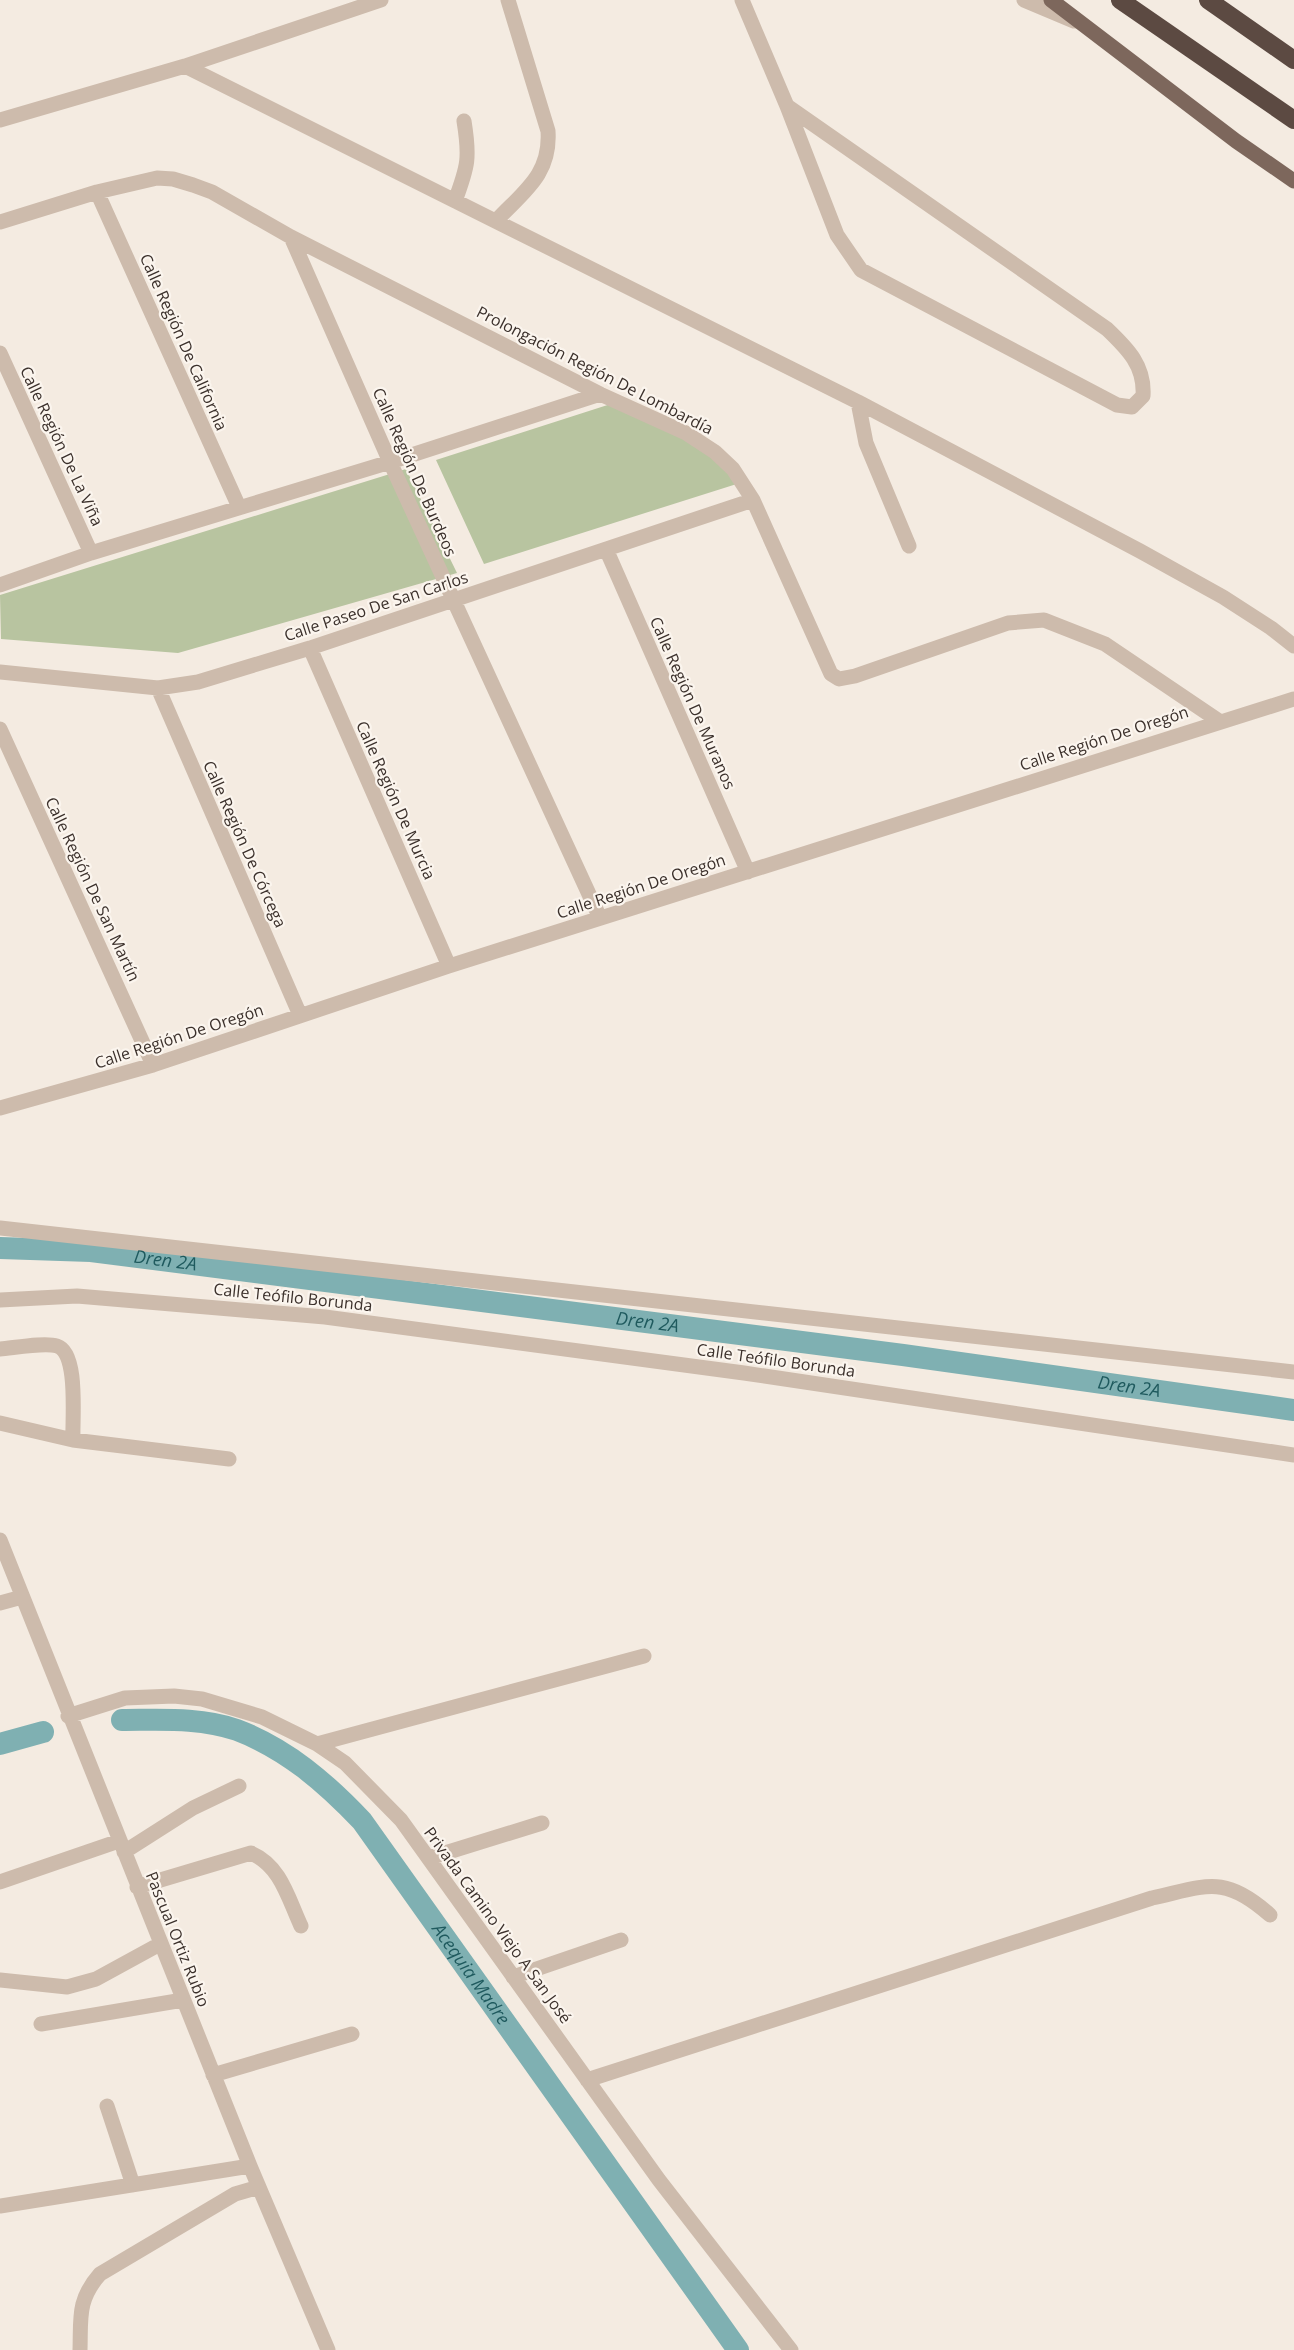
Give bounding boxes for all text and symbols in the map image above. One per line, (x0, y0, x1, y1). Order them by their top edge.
street label: Calle Región De California (135, 250, 233, 434)
street label: Prolongación Región De Lombardía (473, 301, 717, 439)
street label: Calle Región De La Viña (15, 363, 109, 529)
street label: Calle Región De Burdeos (368, 384, 462, 560)
street label: Calle Paseo De San Carlos (281, 566, 471, 646)
street label: Calle Región De Muranos (645, 613, 741, 793)
street label: Calle Región De Oregón (1017, 700, 1191, 776)
street label: Calle Región De Murcia (351, 717, 441, 883)
street label: Calle Región De Córcega (198, 757, 292, 931)
street label: Calle Región De San Martín (41, 793, 145, 985)
street label: Calle Región De Oregón (554, 848, 728, 924)
street label: Calle Región De Oregón (92, 998, 266, 1074)
water label: Dren 2A (133, 1244, 198, 1275)
street label: Calle Teófilo Borunda (212, 1278, 374, 1316)
water label: Dren 2A (615, 1305, 680, 1337)
street label: Calle Teófilo Borunda (695, 1338, 857, 1382)
water label: Dren 2A (1096, 1370, 1162, 1402)
street label: Privada Camino Viejo A San José (419, 1822, 577, 2028)
street label: Pascual Ortiz Rubio (141, 1868, 215, 2010)
water label: Acequia Madre (426, 1916, 516, 2029)

